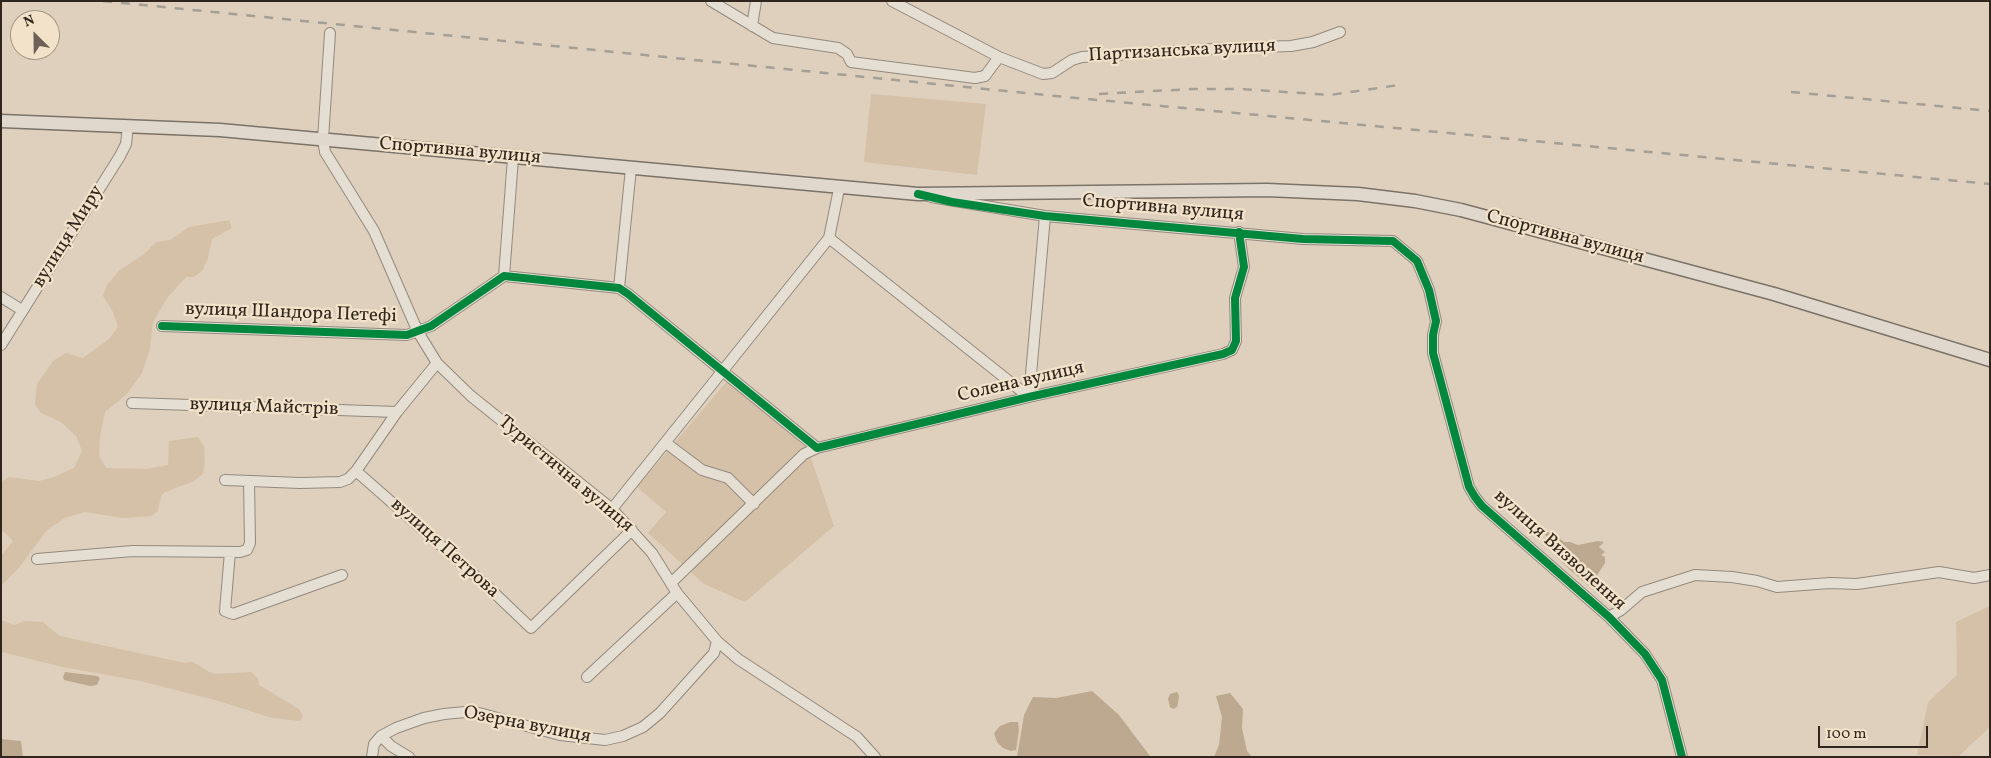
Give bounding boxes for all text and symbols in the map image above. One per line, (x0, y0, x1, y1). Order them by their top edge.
north arrow (10, 10, 60, 60)
text: N (21, 11, 38, 32)
street label: Партизанська вулиця (1088, 36, 1276, 68)
street label: Спортивна вулиця (378, 134, 542, 170)
street label: вулиця Миру (29, 182, 109, 292)
street label: Спортивна вулиця (1081, 191, 1245, 227)
street label: Спортивна вулиця (1484, 206, 1646, 270)
street label: вулиця Шандора Петефі (185, 299, 397, 329)
street label: Солена вулиця (956, 357, 1086, 409)
street label: вулиця Майстрів (189, 394, 339, 422)
street label: Туристична вулиця (493, 412, 637, 538)
street label: вулиця Визволення (1488, 486, 1630, 616)
street label: вулиця Петрова (385, 494, 503, 604)
street label: Озерна вулиця (461, 702, 593, 750)
scale bar (1821, 716, 1931, 748)
text: 100 m (1826, 724, 1866, 745)

